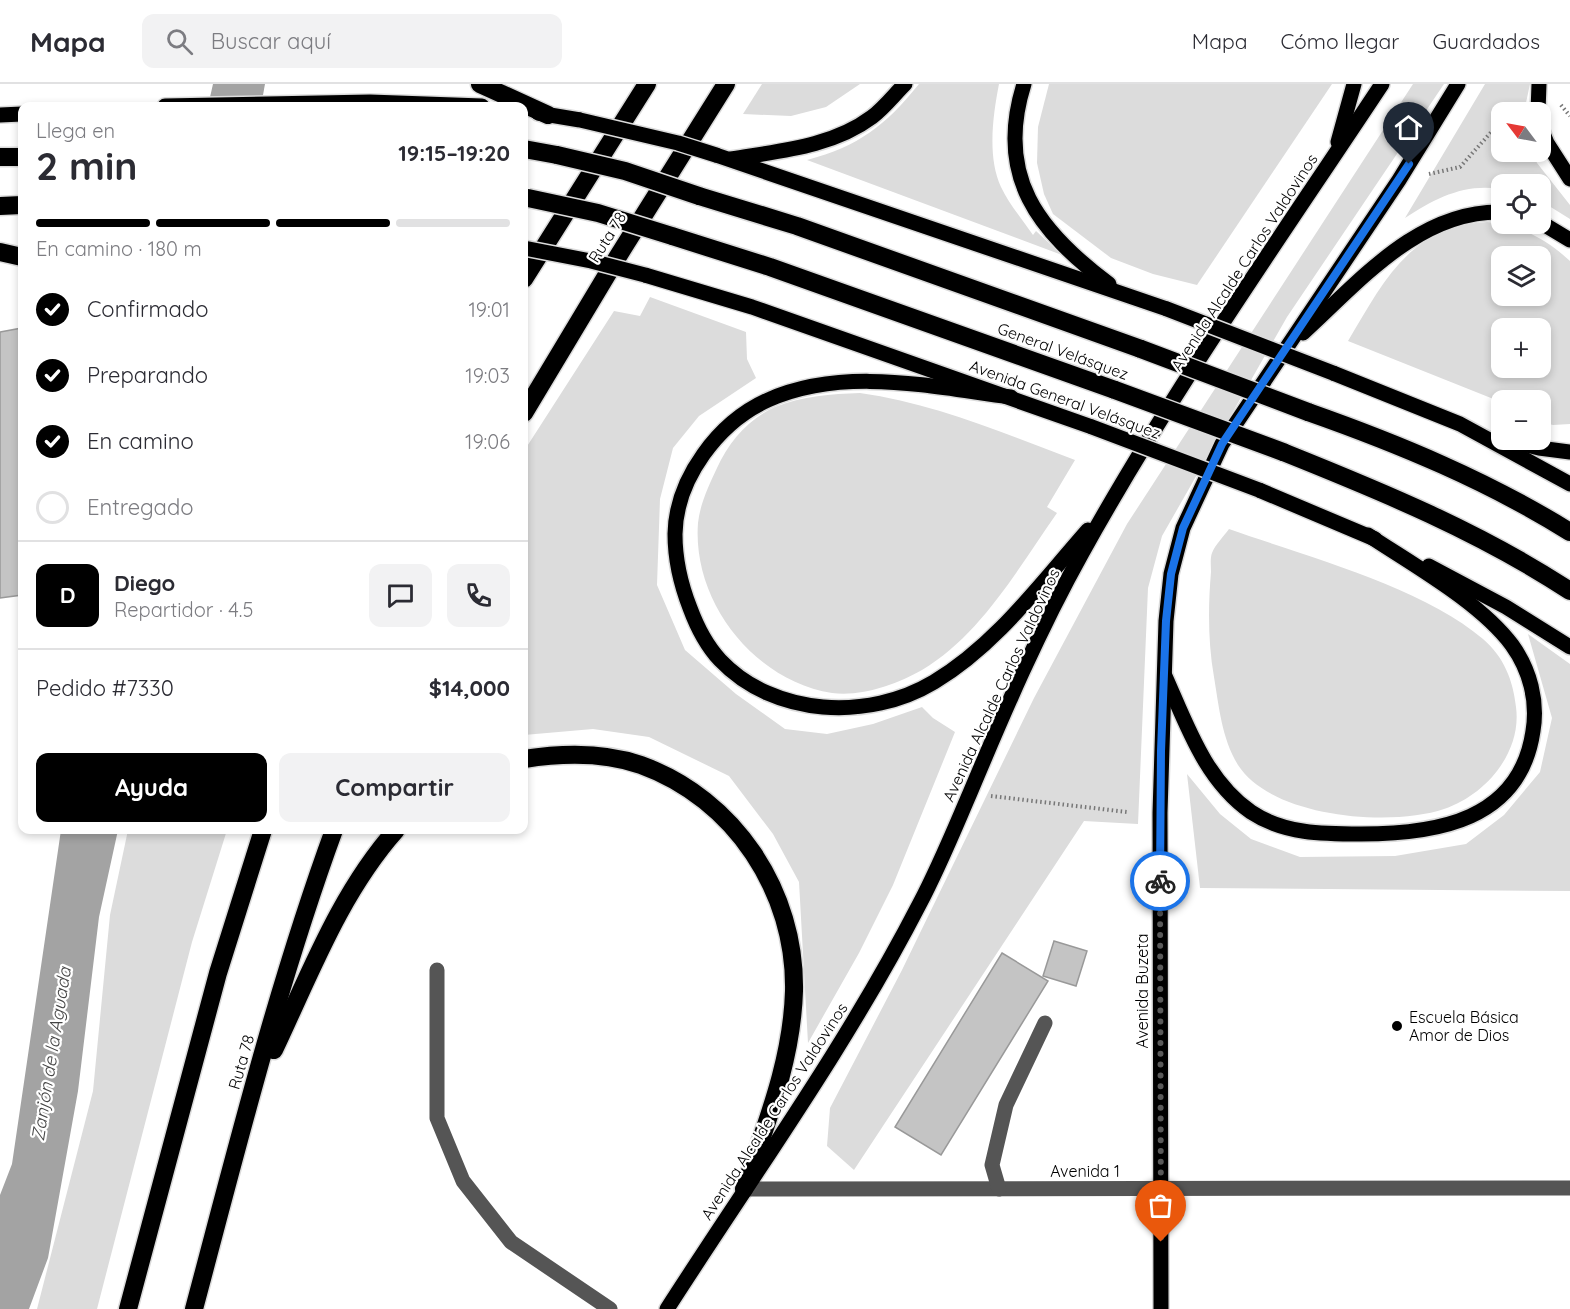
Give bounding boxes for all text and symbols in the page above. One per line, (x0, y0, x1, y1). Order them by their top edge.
search box (142, 14, 562, 68)
text: Mapa (30, 24, 106, 59)
icon: search (163, 25, 196, 58)
text: Buscar aquí (211, 27, 331, 55)
text: Mapa (1192, 28, 1247, 54)
text: Cómo llegar (1280, 28, 1399, 54)
text: Guardados (1432, 28, 1540, 54)
pin (1383, 102, 1434, 164)
north arrow (1491, 102, 1551, 162)
map controls (1491, 102, 1551, 450)
icon: home (1392, 111, 1425, 144)
text: Llega en (36, 118, 115, 143)
text: 19:15–19:20 (398, 139, 510, 167)
text: 2 min (36, 141, 138, 190)
street label: Avenida Alcalde Carlos Valdovinos (1166, 150, 1322, 374)
button: locate (1491, 174, 1551, 234)
street label: Ruta 78 (584, 208, 630, 266)
text: En camino · 180 m (36, 236, 202, 261)
button: layers (1491, 246, 1551, 306)
icon: check (36, 293, 69, 326)
text: Confirmado (87, 295, 208, 323)
text: 19:01 (468, 297, 510, 322)
street label: General Velásquez (995, 318, 1131, 384)
button: + (1491, 318, 1551, 378)
street label: Avenida General Velásquez (967, 355, 1163, 443)
icon: check (36, 359, 69, 392)
text: Preparando (87, 361, 208, 389)
text: 19:03 (465, 363, 510, 388)
button: − (1491, 390, 1551, 450)
icon: check (36, 425, 69, 458)
text: En camino (87, 427, 194, 455)
text: 19:06 (465, 429, 510, 454)
text: Entregado (87, 493, 194, 521)
button: chat (369, 564, 432, 627)
button: phone (447, 564, 510, 627)
street label: Avenida Alcalde Carlos Valdovinos (938, 565, 1064, 805)
text: Diego (114, 569, 175, 597)
text: D (60, 581, 75, 609)
text: Repartidor · 4.5 (114, 597, 253, 622)
text: Pedido #7330 (36, 674, 174, 702)
text: $14,000 (429, 674, 510, 702)
button: Ayuda (36, 753, 267, 822)
button: Compartir (279, 753, 510, 822)
courier (1130, 851, 1190, 911)
icon: bike (1144, 865, 1177, 898)
street label: Avenida Buzeta (1132, 934, 1152, 1048)
water label: Zanjón de la Aguada (26, 964, 76, 1143)
street label: Avenida Alcalde Carlos Valdovinos (696, 999, 852, 1223)
place label: Escuela Básica Amor de Dios (1409, 1007, 1519, 1045)
marker: Escuela Básica Amor de Dios (1390, 1019, 1404, 1033)
street label: Ruta 78 (224, 1032, 258, 1092)
street label: Avenida 1 (1050, 1161, 1120, 1181)
pin (1135, 1180, 1186, 1242)
icon: bag (1144, 1189, 1177, 1222)

